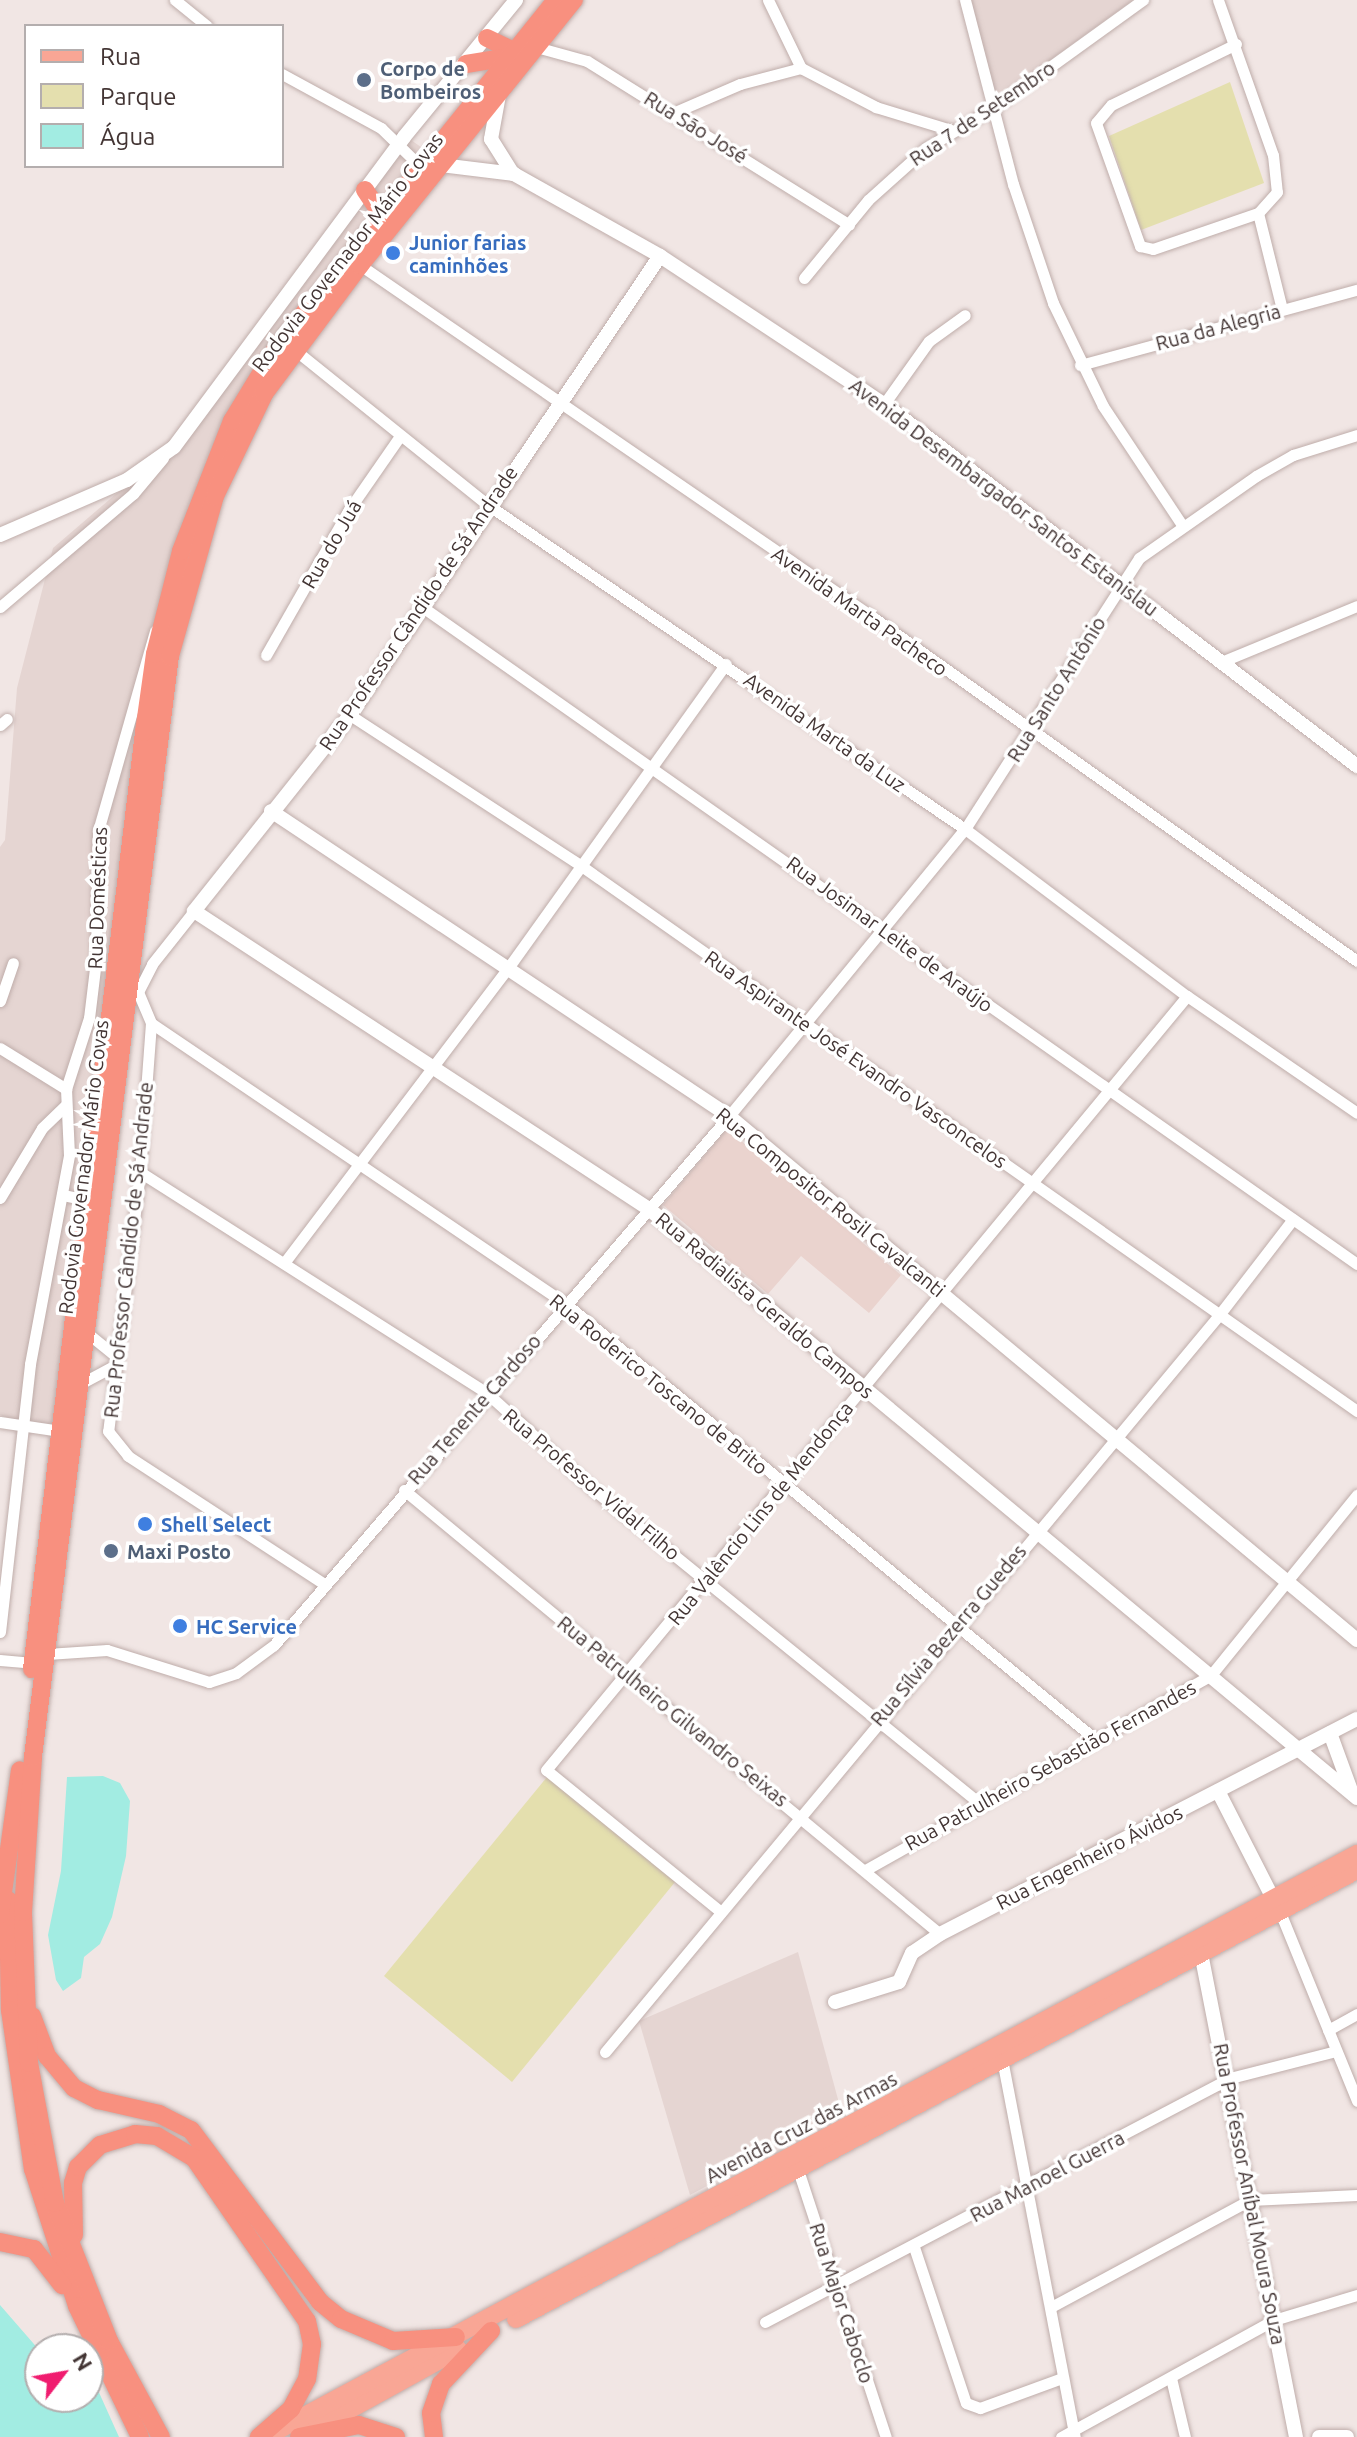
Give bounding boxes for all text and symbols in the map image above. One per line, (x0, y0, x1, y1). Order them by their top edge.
legend (24, 24, 284, 168)
text: Rua (100, 43, 141, 70)
street label: Rua 7 de Setembro (905, 55, 1059, 171)
place label: Corpo de Bombeiros (380, 56, 481, 103)
marker: Corpo de Bombeiros (355, 71, 373, 89)
text: Parque (100, 83, 177, 110)
street label: Rua São José (640, 86, 752, 168)
text: Água (100, 123, 155, 150)
street label: Rodovia Governador Mário Covas (246, 128, 448, 376)
place label: Junior farias caminhões (409, 230, 526, 277)
marker: Junior farias caminhões (384, 244, 402, 262)
street label: Rua da Alegria (1153, 299, 1283, 355)
street label: Avenida Desembargador Santos Estanislau (845, 373, 1163, 621)
street label: Rua Professor Cândido de Sá Andrade (314, 461, 522, 755)
street label: Rua do Juá (296, 495, 366, 593)
street label: Avenida Marta Pacheco (768, 541, 952, 681)
street label: Rua Santo Antônio (1002, 612, 1110, 766)
street label: Avenida Marta da Luz (740, 667, 910, 797)
street label: Rua Domésticas (83, 826, 111, 970)
street label: Rua Josimar Leite de Araújo (782, 851, 998, 1017)
street label: Rua Aspirante José Evandro Vasconcelos (700, 945, 1012, 1173)
street label: Rodovia Governador Mário Covas (53, 1018, 113, 1316)
street label: Rua Professor Cândido de Sá Andrade (98, 1081, 158, 1419)
street label: Rua Compositor Rosil Cavalcanti (712, 1102, 950, 1302)
street label: Rua Radialista Geraldo Campos (651, 1207, 879, 1403)
street label: Rua Roderico Toscano de Brito (545, 1289, 773, 1479)
street label: Rua Tenente Cardoso (402, 1329, 546, 1489)
street label: Rua Valêncio Lins de Mendonça (662, 1396, 858, 1630)
street label: Rua Professor Vidal Filho (499, 1403, 685, 1565)
place label: Shell Select (161, 1512, 271, 1536)
marker: Shell Select (136, 1515, 154, 1533)
place label: Maxi Posto (127, 1539, 231, 1563)
street label: Rua Sílvia Bezerra Guedes (865, 1539, 1031, 1731)
marker: Maxi Posto (102, 1542, 120, 1560)
street label: Rua Patrulheiro Gilvandro Seixas (553, 1610, 793, 1812)
place label: HC Service (196, 1614, 297, 1638)
marker: HC Service (171, 1617, 189, 1635)
street label: Rua Patrulheiro Sebastião Fernandes (900, 1675, 1200, 1855)
street label: Rua Engenheiro Ávidos (992, 1800, 1186, 1914)
street label: Rua Professor Aníbal Moura Souza (1209, 2041, 1291, 2347)
street label: Avenida Cruz das Armas (701, 2066, 901, 2188)
street label: Rua Manoel Guerra (966, 2125, 1128, 2227)
street label: Rua Major Caboclo (805, 2220, 879, 2386)
north arrow (24, 2333, 104, 2413)
text: N (68, 2348, 98, 2375)

